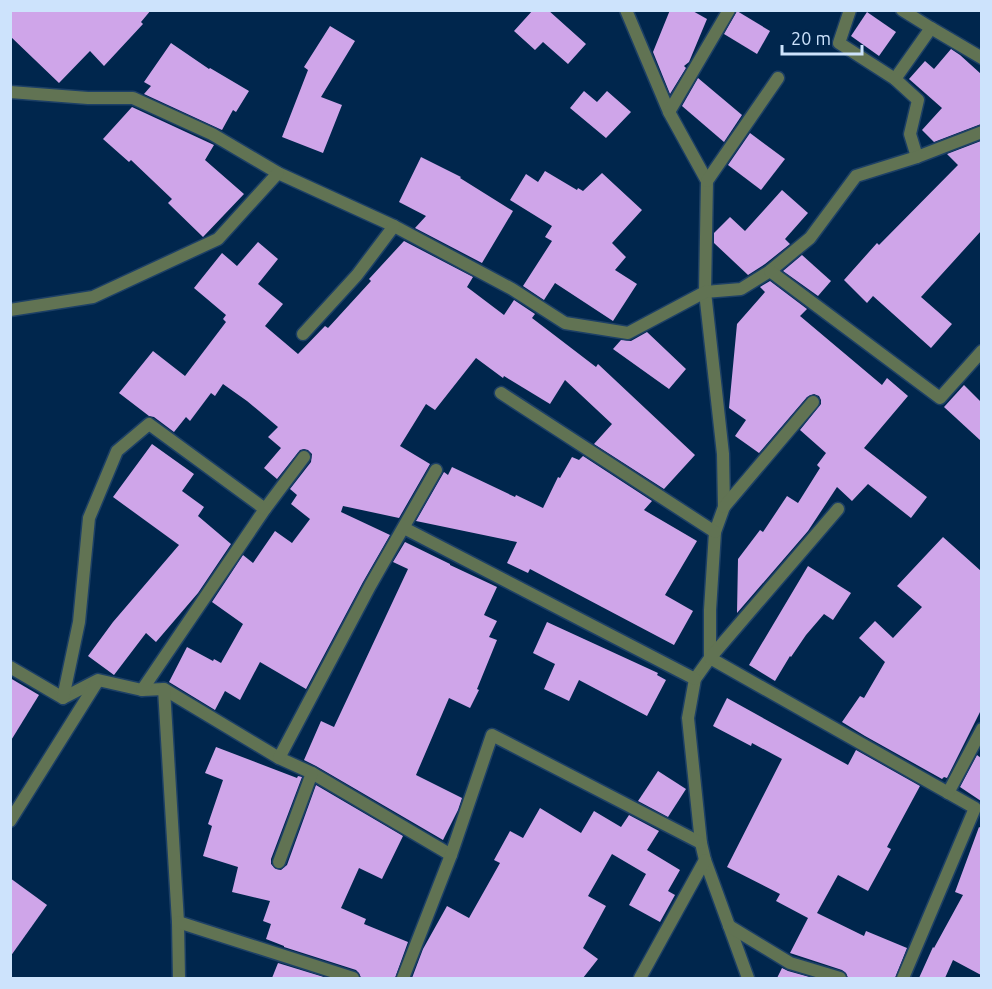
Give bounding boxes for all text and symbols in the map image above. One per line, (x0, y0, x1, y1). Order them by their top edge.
scale bar (782, 18, 862, 56)
text: 20 m (791, 28, 831, 48)

